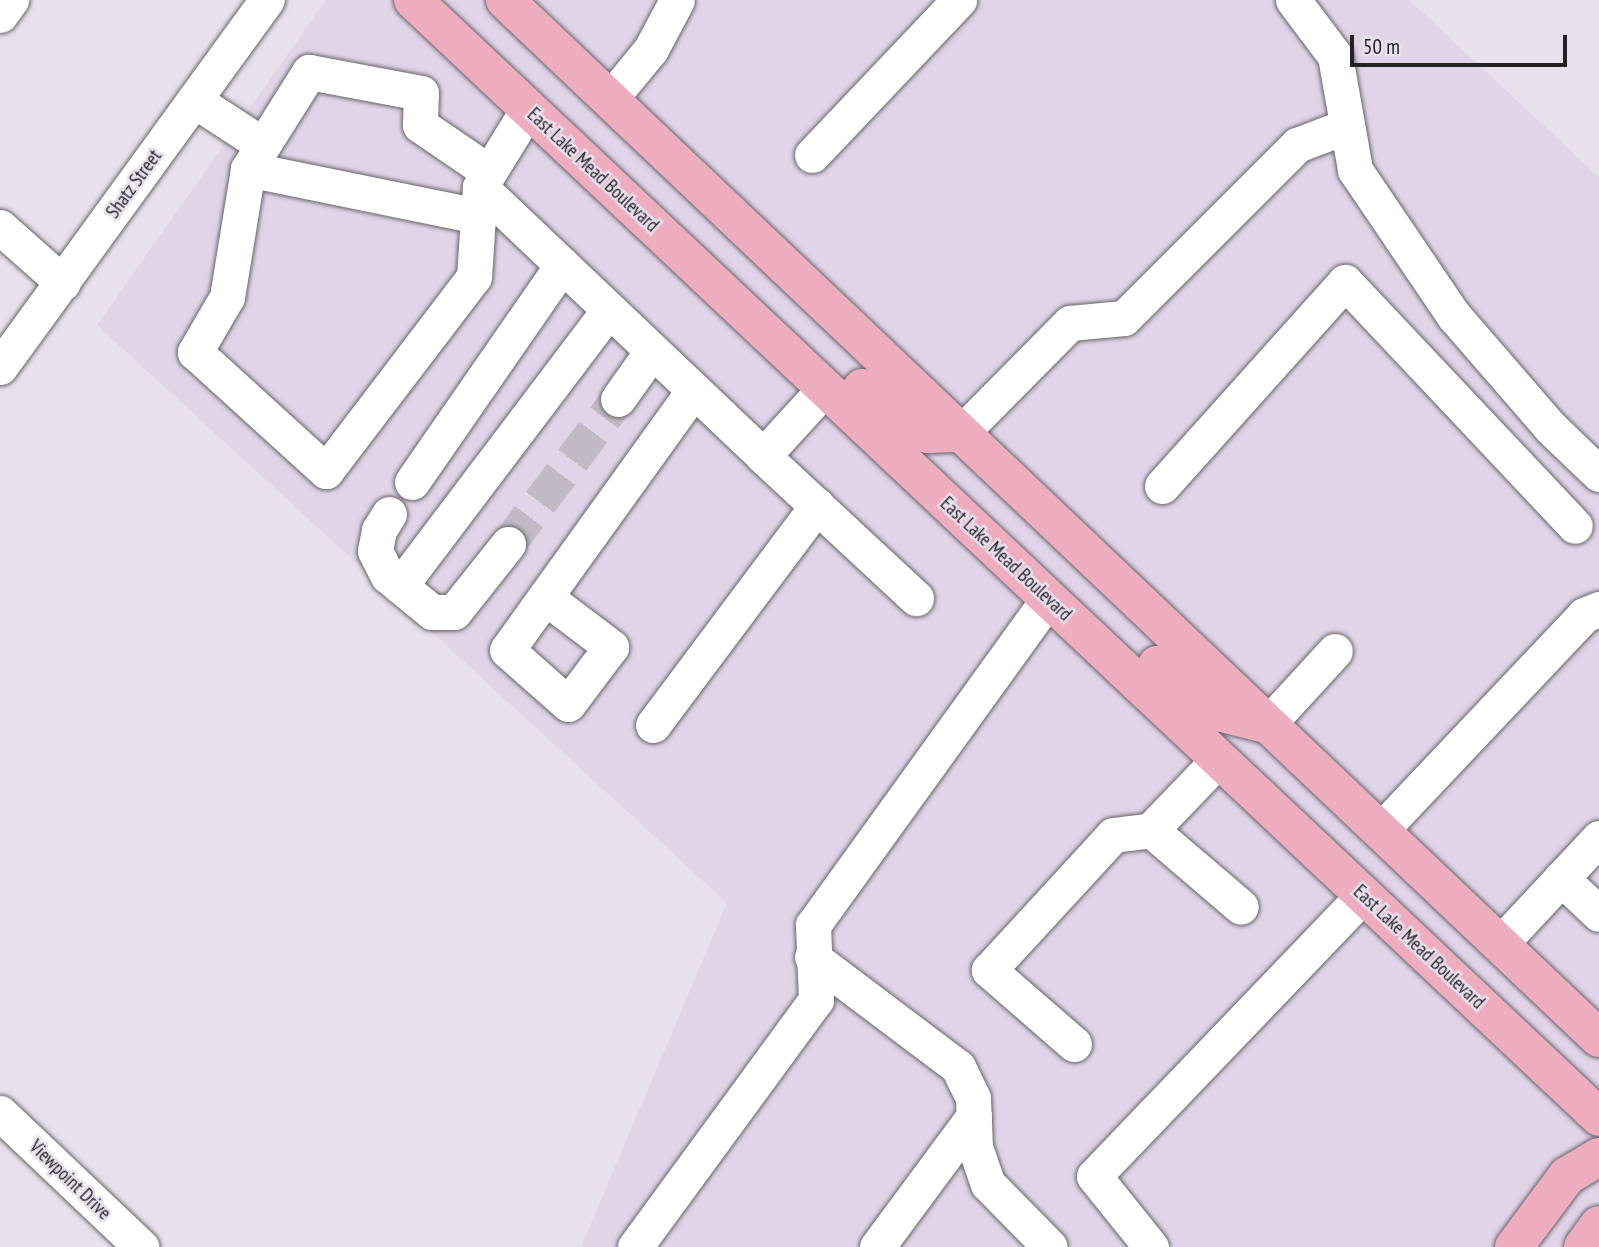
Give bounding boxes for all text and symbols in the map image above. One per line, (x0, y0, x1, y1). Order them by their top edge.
scale bar (1354, 21, 1571, 65)
text: 50 m (1363, 33, 1400, 60)
street label: East Lake Mead Boulevard (523, 103, 663, 237)
street label: Shatz Street (101, 145, 167, 223)
street label: East Lake Mead Boulevard (936, 492, 1076, 626)
street label: East Lake Mead Boulevard (1349, 880, 1489, 1014)
street label: Viewpoint Drive (24, 1135, 116, 1225)

